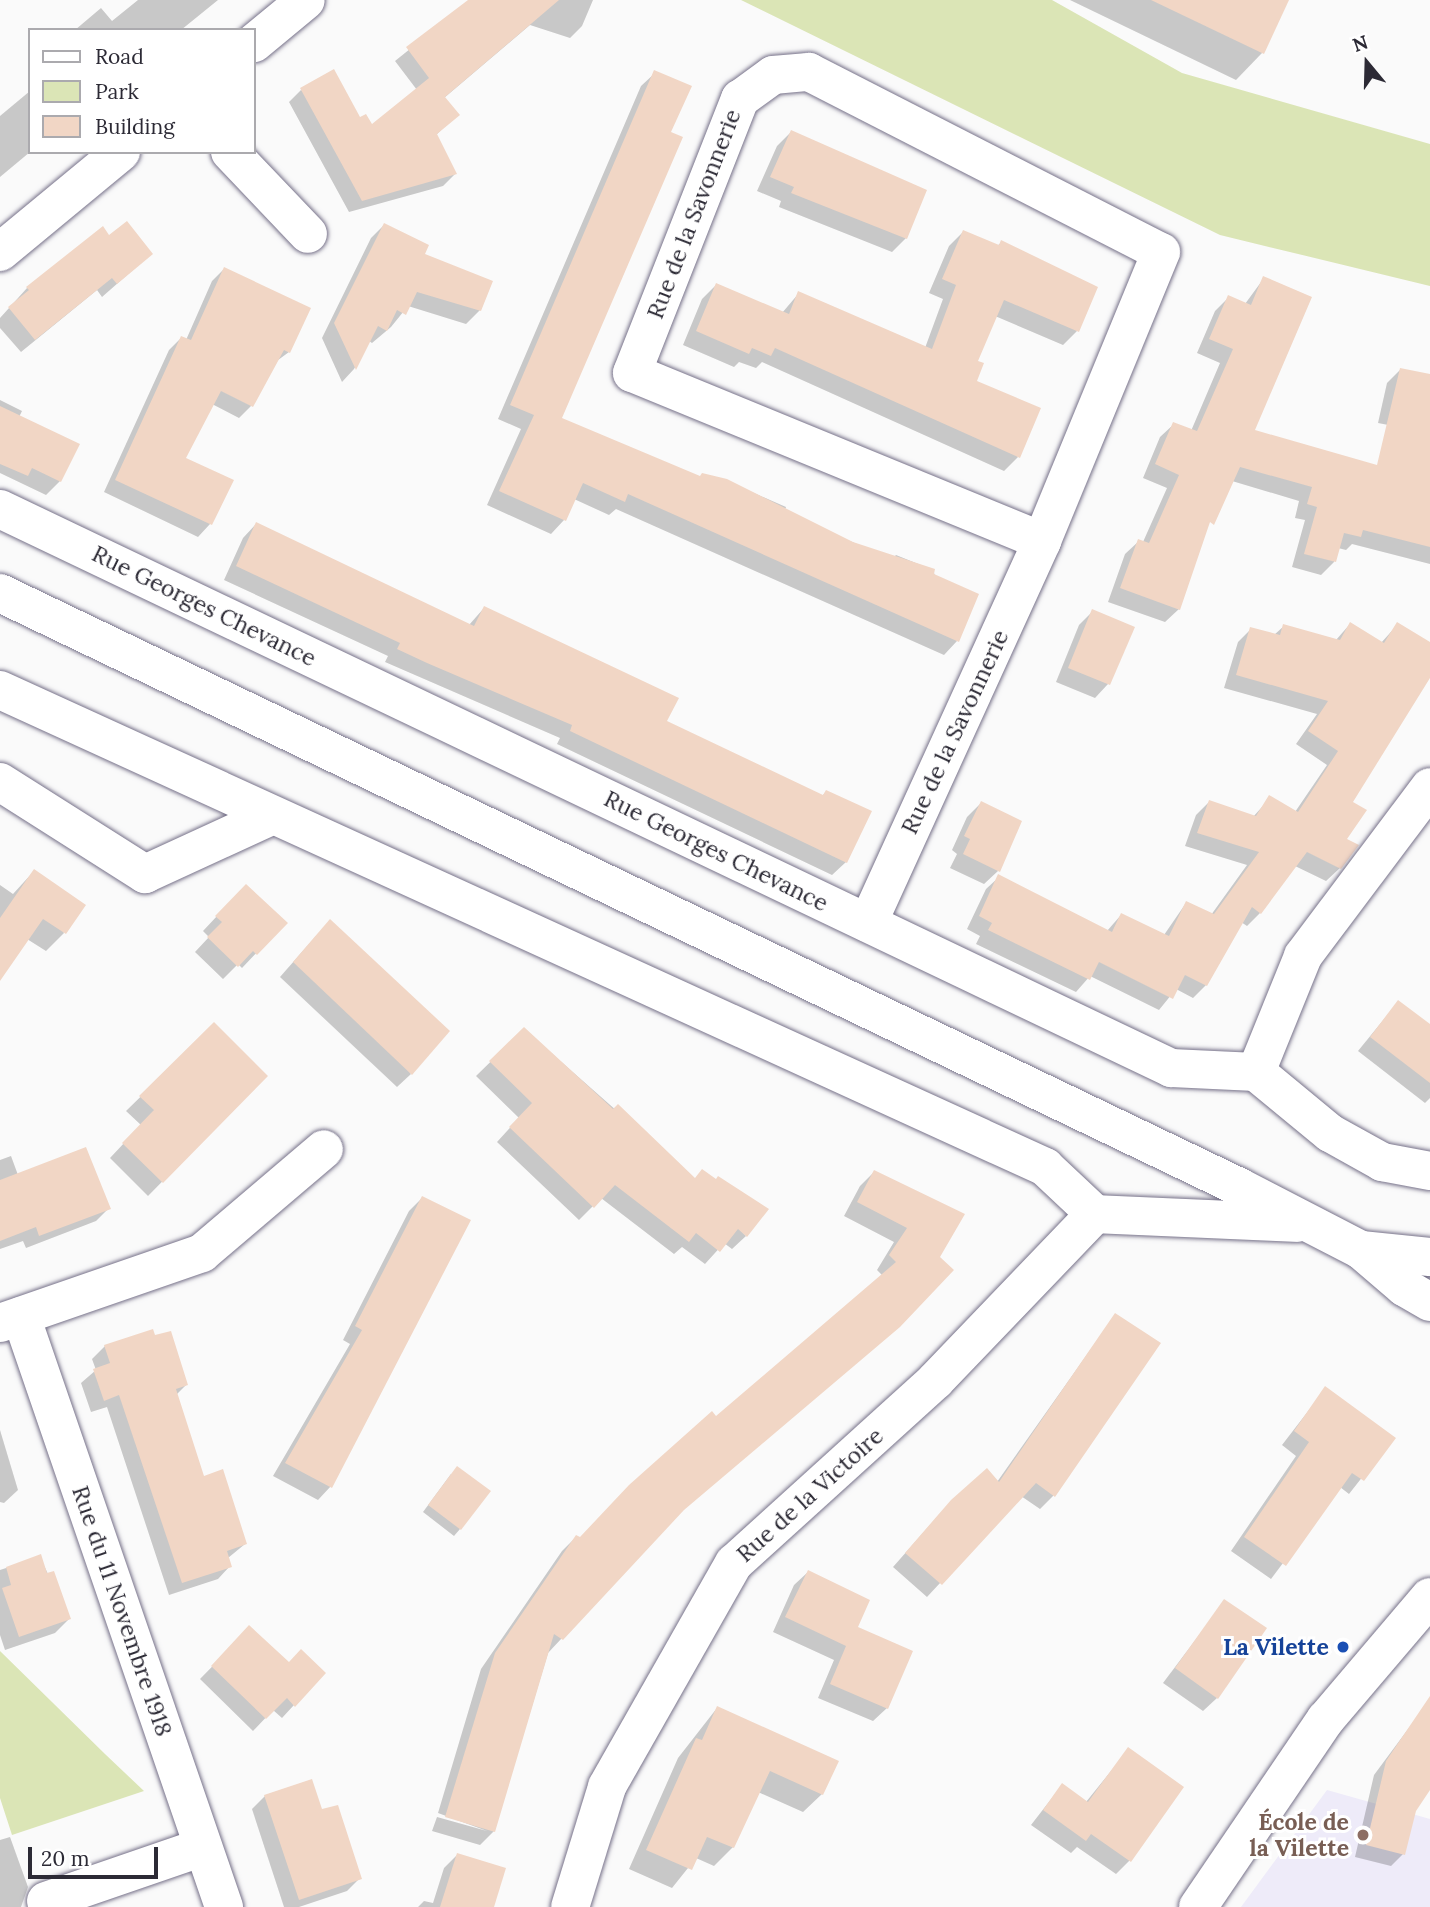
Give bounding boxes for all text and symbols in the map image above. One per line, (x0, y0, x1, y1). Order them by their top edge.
legend (28, 28, 256, 154)
north arrow (1332, 28, 1402, 98)
text: N (1349, 29, 1371, 57)
text: Road (95, 43, 144, 70)
text: Park (95, 78, 139, 105)
street label: Rue de la Savonnerie (641, 105, 747, 323)
text: Building (95, 113, 175, 140)
street label: Rue Georges Chevance (88, 540, 320, 672)
street label: Rue de la Savonnerie (896, 626, 1014, 838)
street label: Rue Georges Chevance (600, 785, 832, 917)
street label: Rue de la Victoire (731, 1422, 889, 1568)
street label: Rue du 11 Novembre 1918 (66, 1482, 178, 1740)
place label: La Vilette (1223, 1633, 1329, 1661)
marker: La Vilette (1335, 1639, 1351, 1655)
place label: École de la Vilette (1250, 1808, 1349, 1862)
marker: École de la Vilette (1355, 1827, 1371, 1843)
scale bar (32, 1834, 161, 1878)
text: 20 m (41, 1845, 90, 1872)

